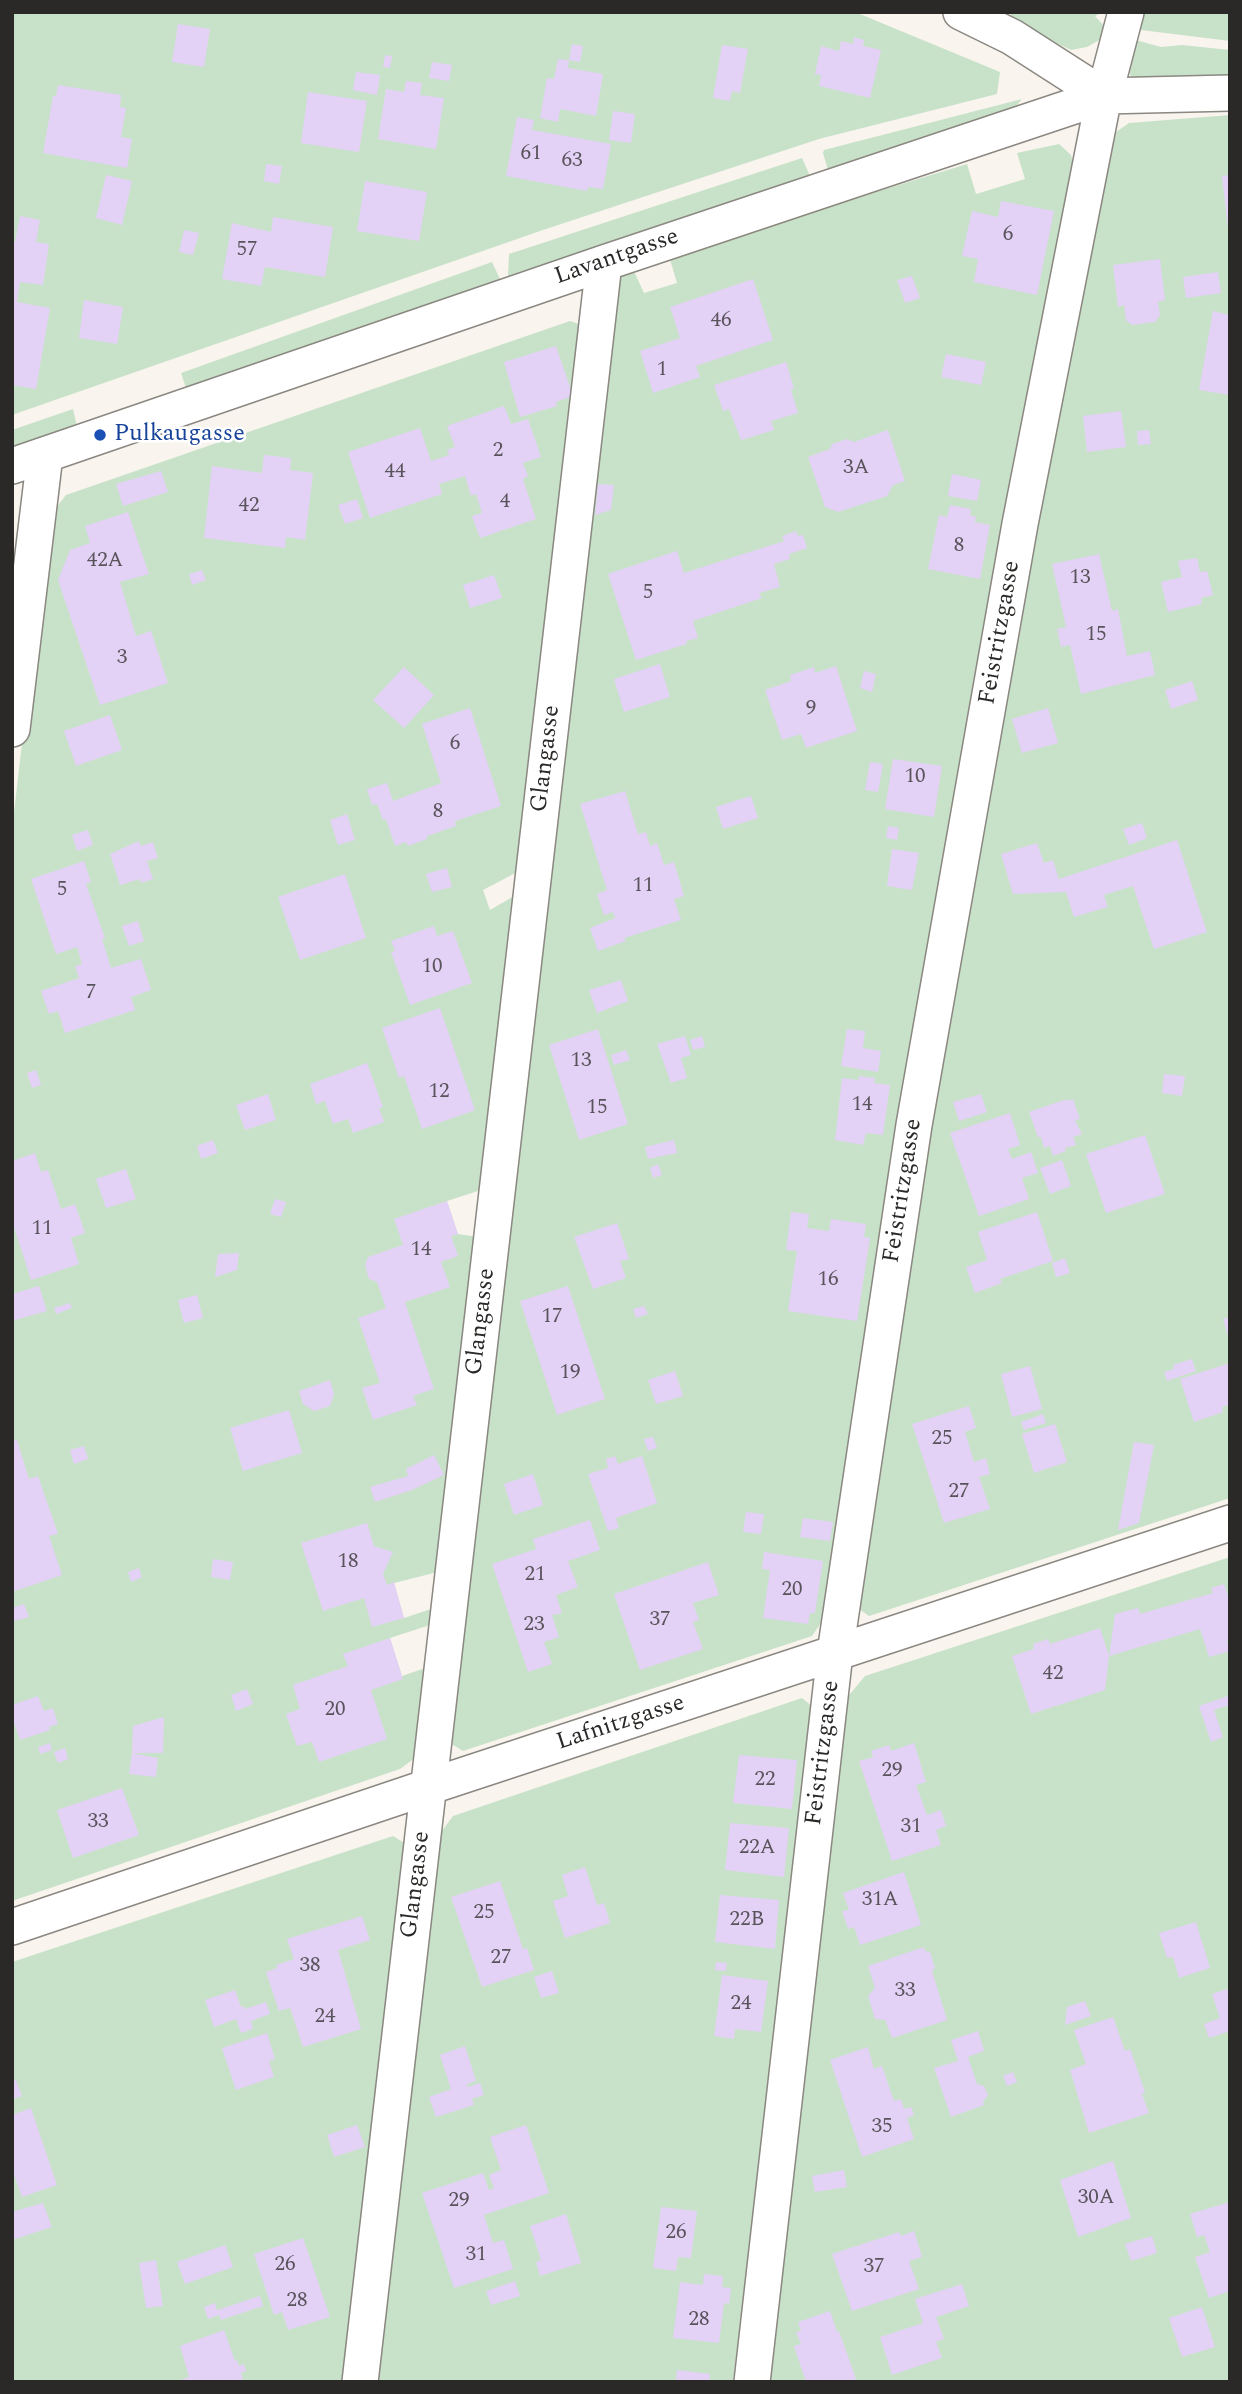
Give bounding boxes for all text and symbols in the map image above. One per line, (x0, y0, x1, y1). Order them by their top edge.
house number: 61 (521, 142, 541, 168)
house number: 63 (562, 149, 582, 175)
street label: Lavantgasse (551, 223, 683, 293)
house number: 6 (1003, 223, 1013, 249)
house number: 57 (237, 238, 257, 264)
house number: 46 (711, 309, 731, 335)
house number: 1 (657, 358, 667, 384)
place label: Pulkaugasse (114, 421, 245, 449)
marker: Pulkaugasse (92, 427, 108, 443)
house number: 2 (493, 439, 503, 465)
house number: 3A (843, 456, 869, 482)
house number: 44 (385, 460, 405, 486)
house number: 4 (500, 490, 510, 516)
house number: 42 (239, 494, 259, 520)
house number: 8 (954, 534, 964, 560)
house number: 42A (87, 549, 123, 575)
street label: Feistritzgasse (974, 559, 1028, 707)
house number: 13 (1070, 566, 1090, 592)
house number: 5 (643, 581, 653, 607)
house number: 15 (1086, 623, 1106, 649)
house number: 3 (117, 646, 127, 672)
house number: 9 (806, 697, 816, 723)
street label: Glangasse (526, 704, 568, 814)
house number: 6 (450, 732, 460, 758)
house number: 10 (905, 765, 925, 791)
house number: 8 (433, 800, 443, 826)
house number: 11 (633, 874, 653, 900)
house number: 5 (57, 878, 67, 904)
house number: 10 (422, 955, 442, 981)
house number: 7 (86, 981, 96, 1007)
house number: 13 (571, 1049, 591, 1075)
house number: 12 (429, 1080, 449, 1106)
house number: 14 (852, 1093, 872, 1119)
house number: 15 (587, 1096, 607, 1122)
street label: Feistritzgasse (878, 1117, 930, 1265)
house number: 11 (32, 1217, 52, 1243)
house number: 14 (411, 1238, 431, 1264)
street label: Glangasse (461, 1267, 503, 1377)
house number: 16 (818, 1268, 838, 1294)
house number: 17 (542, 1305, 562, 1331)
house number: 19 (560, 1361, 580, 1387)
house number: 25 (932, 1427, 952, 1453)
house number: 27 (949, 1480, 969, 1506)
house number: 18 (338, 1550, 358, 1576)
house number: 21 (525, 1563, 545, 1589)
house number: 20 (782, 1578, 802, 1604)
house number: 37 (650, 1608, 670, 1634)
house number: 23 (524, 1613, 544, 1639)
house number: 42 (1043, 1662, 1063, 1688)
street label: Feistritzgasse (801, 1679, 847, 1827)
street label: Lafnitzgasse (553, 1690, 689, 1758)
house number: 20 (325, 1698, 345, 1724)
house number: 29 (882, 1759, 902, 1785)
house number: 22 (755, 1768, 775, 1794)
house number: 33 (88, 1810, 108, 1836)
house number: 31 (901, 1815, 921, 1841)
street label: Glangasse (396, 1830, 438, 1940)
house number: 22A (739, 1836, 775, 1862)
house number: 31A (862, 1888, 898, 1914)
house number: 25 (474, 1901, 494, 1927)
house number: 22B (730, 1908, 764, 1934)
house number: 27 (491, 1946, 511, 1972)
house number: 38 (300, 1954, 320, 1980)
house number: 33 (895, 1979, 915, 2005)
house number: 24 (731, 1992, 751, 2018)
house number: 24 (315, 2005, 335, 2031)
house number: 35 (872, 2115, 892, 2141)
house number: 30A (1078, 2186, 1114, 2212)
house number: 29 (449, 2189, 469, 2215)
house number: 26 (666, 2221, 686, 2247)
house number: 31 (466, 2243, 486, 2269)
house number: 26 (275, 2253, 295, 2279)
house number: 37 (864, 2255, 884, 2281)
house number: 28 (287, 2289, 307, 2315)
house number: 28 (689, 2308, 709, 2334)

